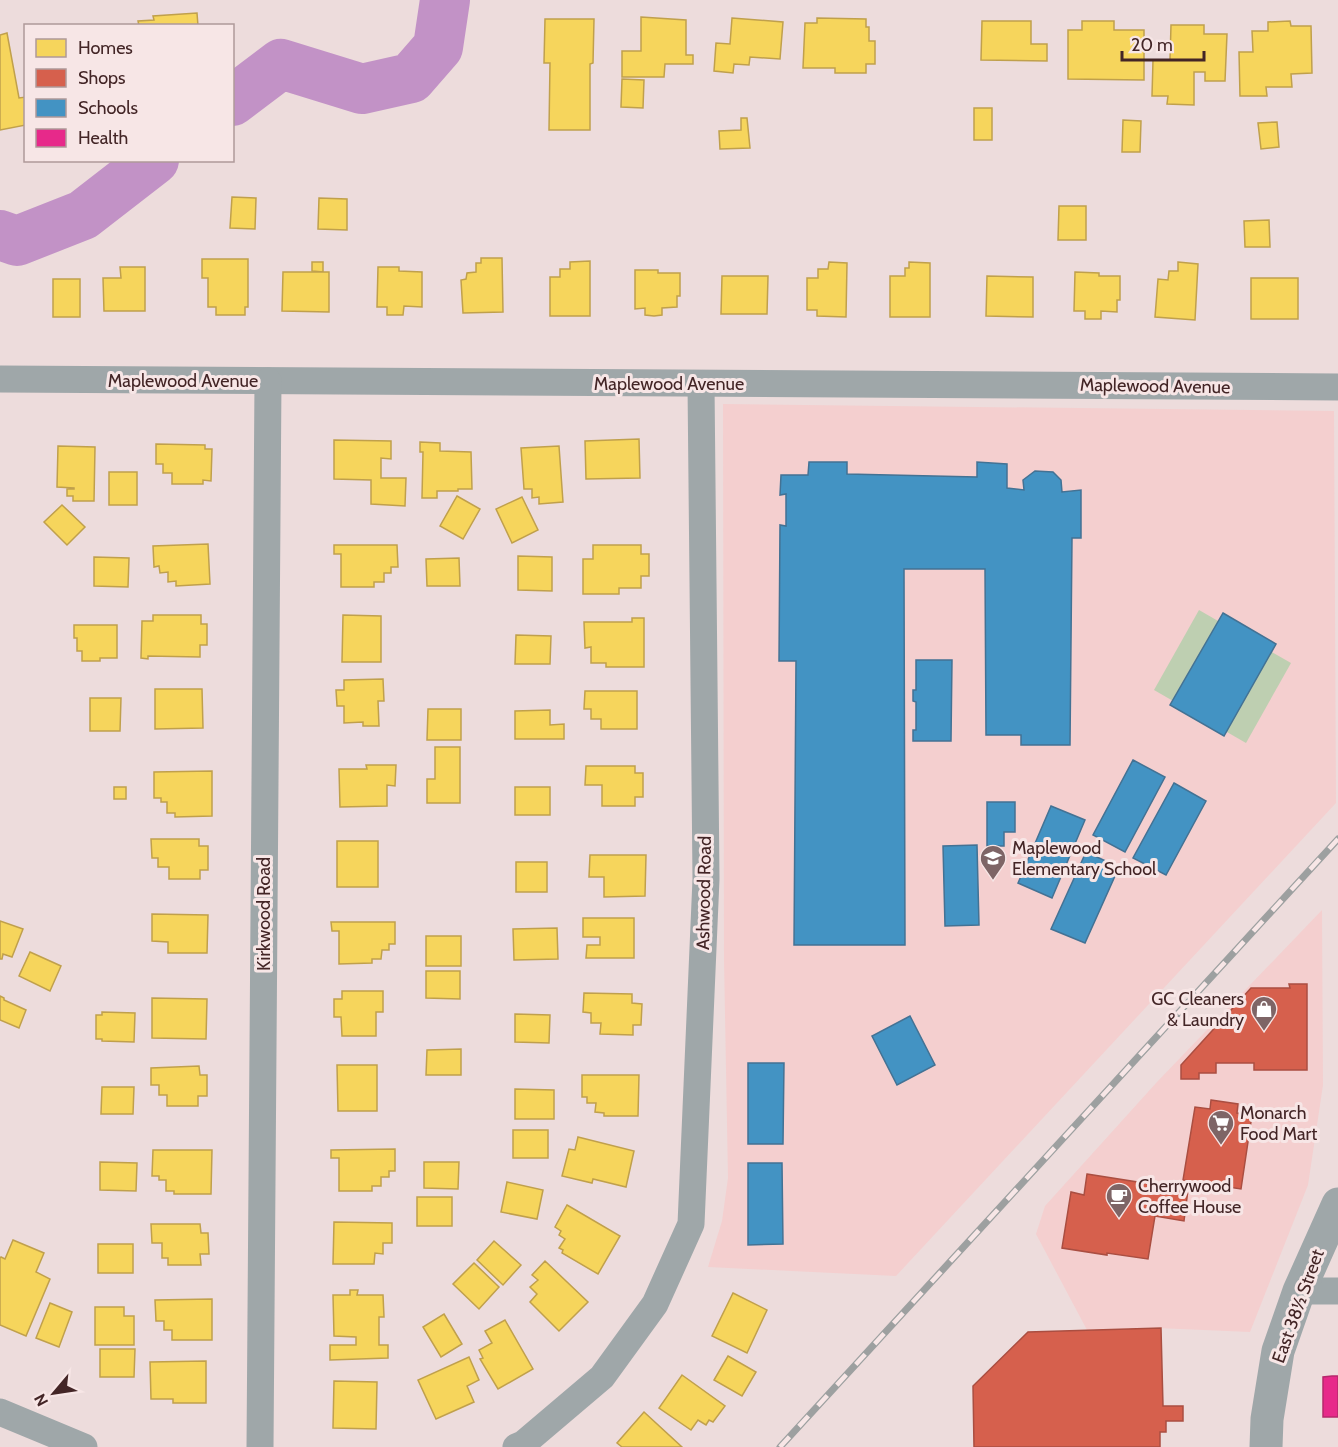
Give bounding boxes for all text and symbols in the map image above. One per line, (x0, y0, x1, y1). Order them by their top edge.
legend (24, 24, 234, 162)
scale bar (1122, 24, 1204, 62)
text: 20 m (1131, 34, 1173, 56)
text: Homes (78, 37, 133, 59)
text: Shops (78, 67, 126, 89)
text: Schools (78, 97, 138, 119)
text: Health (78, 127, 128, 149)
street label: Maplewood Avenue (108, 370, 258, 392)
street label: Maplewood Avenue (594, 373, 744, 395)
street label: Maplewood Avenue (1080, 374, 1230, 398)
street label: Ashwood Road (692, 836, 716, 950)
place label: Maplewood Elementary School (1012, 837, 1157, 880)
school or university icon: Maplewood Elementary School (978, 843, 1008, 881)
street label: Kirkwood Road (253, 857, 275, 971)
place label: GC Cleaners & Laundry (1151, 988, 1244, 1031)
shop icon: GC Cleaners & Laundry (1249, 994, 1279, 1032)
place label: Monarch Food Mart (1240, 1102, 1317, 1145)
supermarket icon: Monarch Food Mart (1206, 1108, 1236, 1146)
place label: Cherrywood Coffee House (1138, 1175, 1241, 1218)
cafe icon: Cherrywood Coffee House (1104, 1181, 1134, 1219)
street label: East 38½ Street (1267, 1246, 1329, 1366)
north arrow (24, 1363, 84, 1423)
text: N (30, 1390, 52, 1410)

